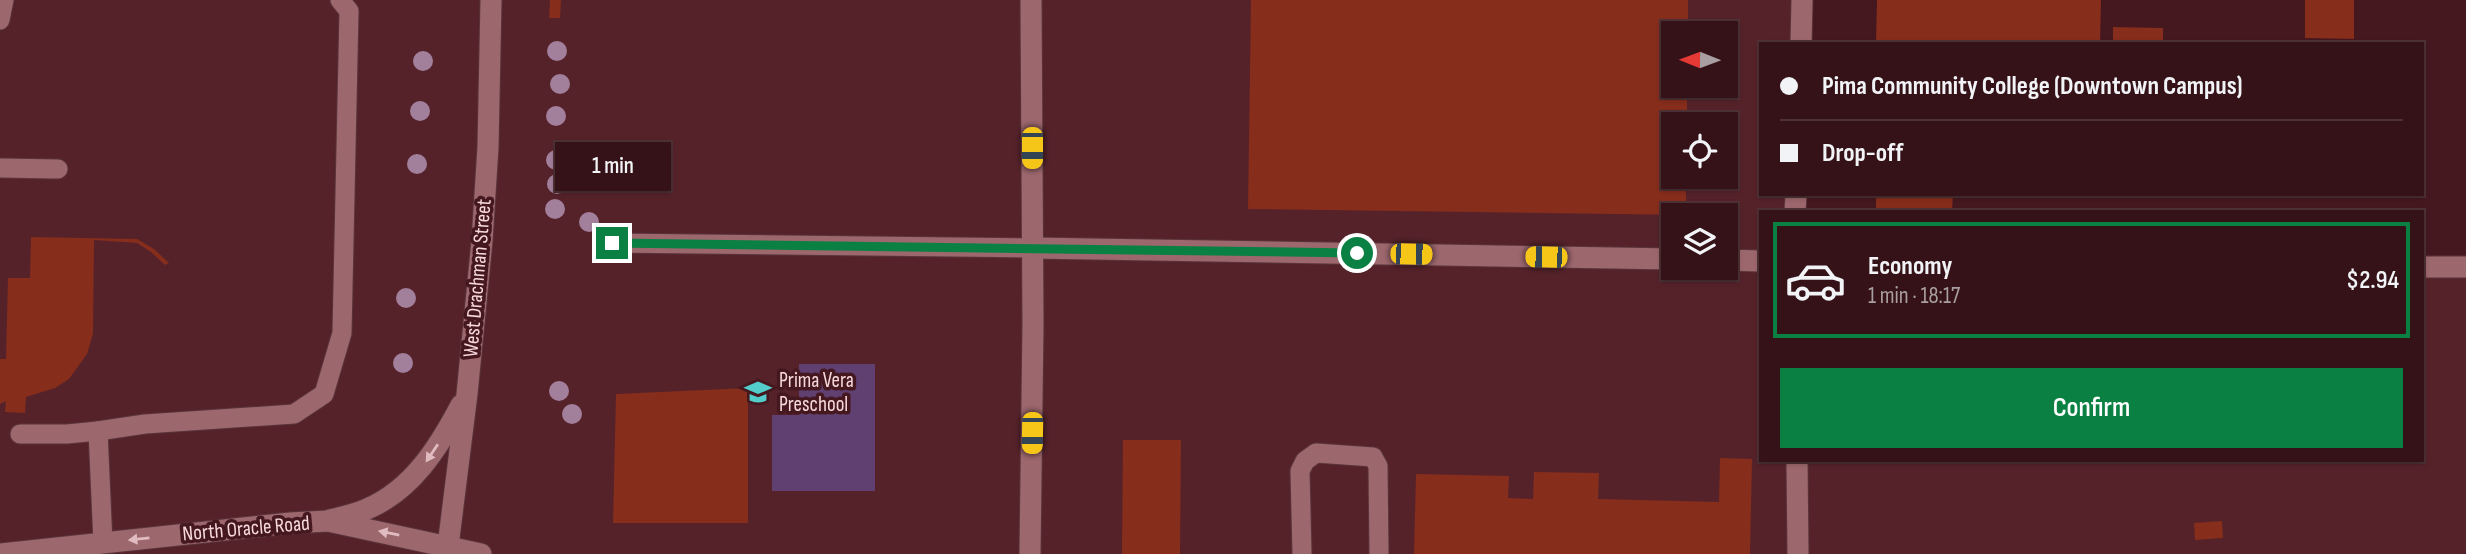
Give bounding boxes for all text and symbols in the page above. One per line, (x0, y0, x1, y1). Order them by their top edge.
north arrow (1661, 21, 1738, 98)
map controls (1661, 21, 1738, 280)
text: Pima Community College (Downtown Campus) (1822, 71, 2243, 102)
button: locate (1661, 112, 1738, 189)
car (1022, 127, 1043, 169)
text: Drop-off (1822, 138, 1903, 169)
callout: 1 min (554, 142, 670, 190)
text: 1 min (592, 152, 634, 180)
street label: West Drachman Street (458, 198, 497, 358)
button: layers (1661, 203, 1738, 280)
route end (596, 227, 628, 259)
route start (1341, 237, 1373, 269)
car (1390, 243, 1433, 265)
car (1525, 246, 1568, 268)
icon: car (1784, 249, 1847, 312)
text: Economy (1868, 251, 1952, 282)
text: $2.94 (2346, 265, 2399, 296)
text: 1 min · 18:17 (1868, 282, 1960, 310)
place label: Prima Vera Preschool (779, 368, 854, 417)
button: Confirm (1780, 368, 2403, 448)
school or university icon: Prima Vera Preschool (743, 377, 773, 407)
car (1022, 412, 1043, 454)
one-way arrow (425, 444, 439, 462)
street label: North Oracle Road (181, 510, 311, 547)
one-way arrow (378, 528, 400, 539)
one-way arrow (127, 534, 149, 545)

